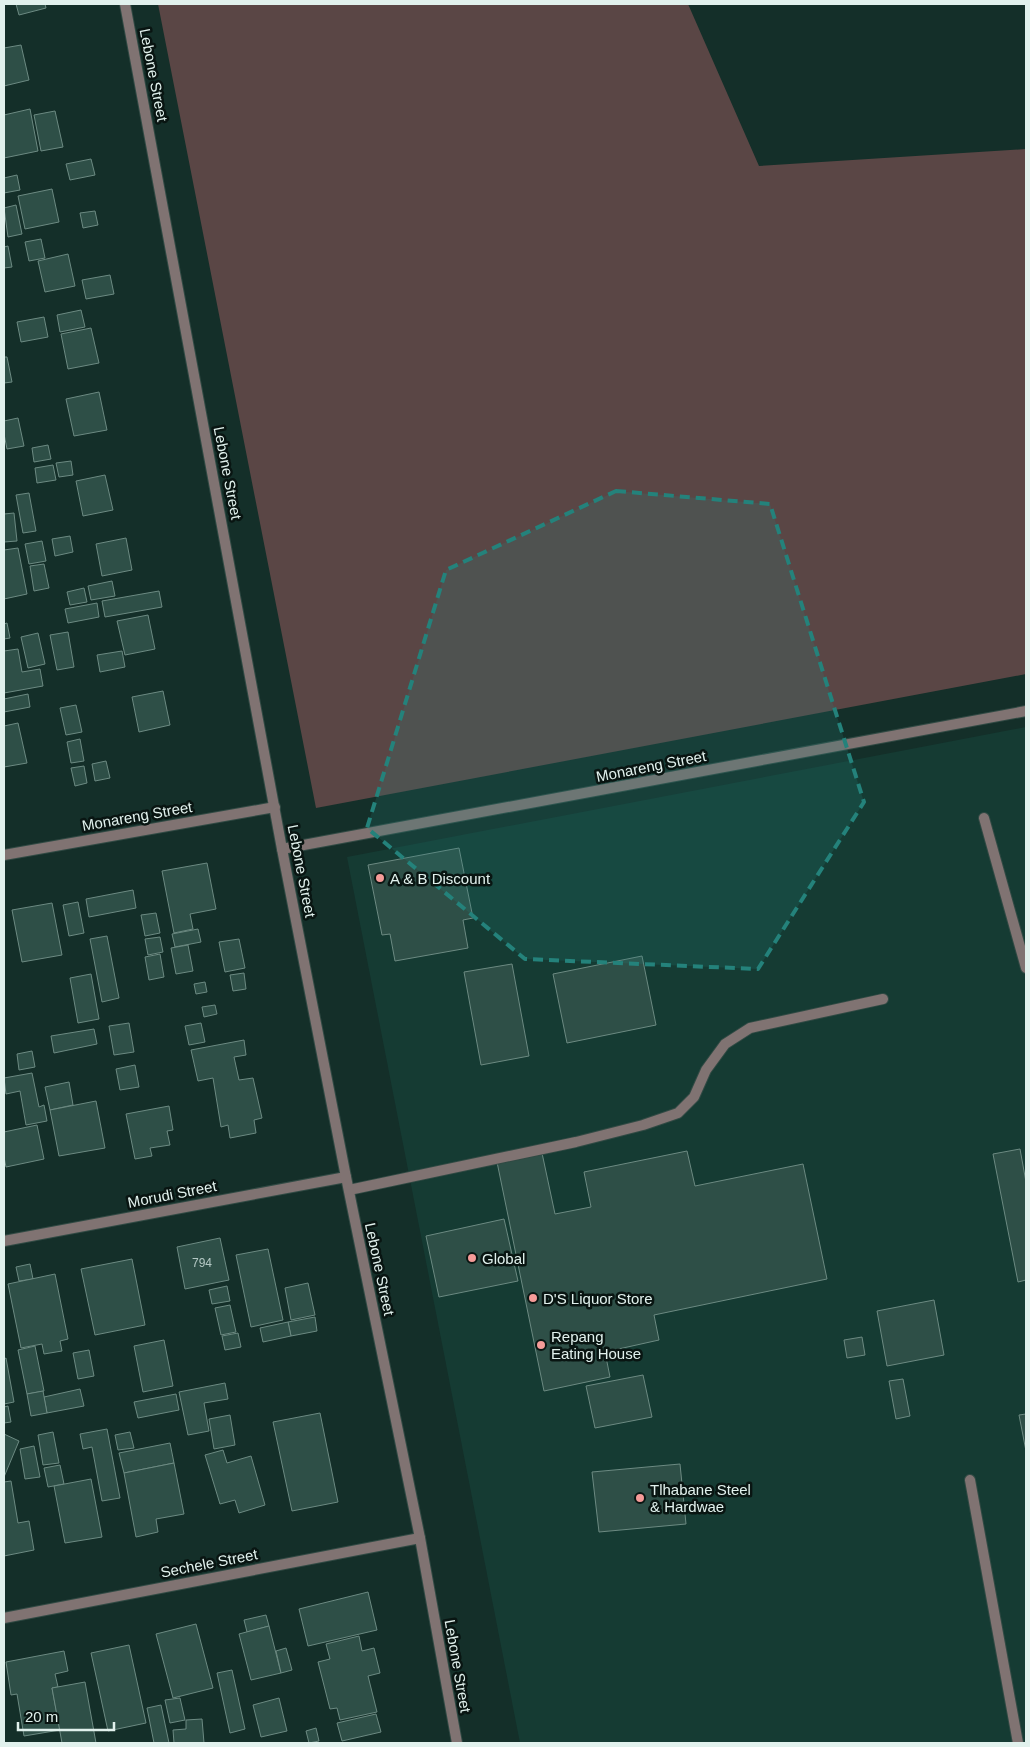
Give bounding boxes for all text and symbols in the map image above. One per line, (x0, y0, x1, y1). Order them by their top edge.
street label: Lebone Street (137, 27, 171, 124)
street label: Lebone Street (211, 425, 245, 522)
street label: Monareng Street (595, 747, 708, 785)
street label: Monareng Street (81, 798, 194, 834)
street label: Lebone Street (285, 823, 319, 920)
place label: A & B Discount (390, 870, 491, 887)
marker: A & B Discount (374, 872, 386, 884)
street label: Morudi Street (126, 1177, 219, 1211)
street label: Lebone Street (362, 1221, 398, 1318)
place label: Global (482, 1250, 525, 1267)
marker: Global (466, 1252, 478, 1264)
house number: 794 (192, 1256, 212, 1270)
place label: D'S Liquor Store (543, 1290, 653, 1307)
marker: D'S Liquor Store (527, 1292, 539, 1304)
place label: Repang Eating House (551, 1328, 641, 1362)
marker: Repang Eating House (535, 1339, 547, 1351)
place label: Tlhabane Steel & Hardwae (650, 1481, 751, 1515)
marker: Tlhabane Steel & Hardwae (634, 1492, 646, 1504)
street label: Sechele Street (159, 1545, 260, 1581)
street label: Lebone Street (441, 1618, 475, 1715)
scale bar (18, 1700, 114, 1732)
text: 20 m (25, 1708, 58, 1725)

